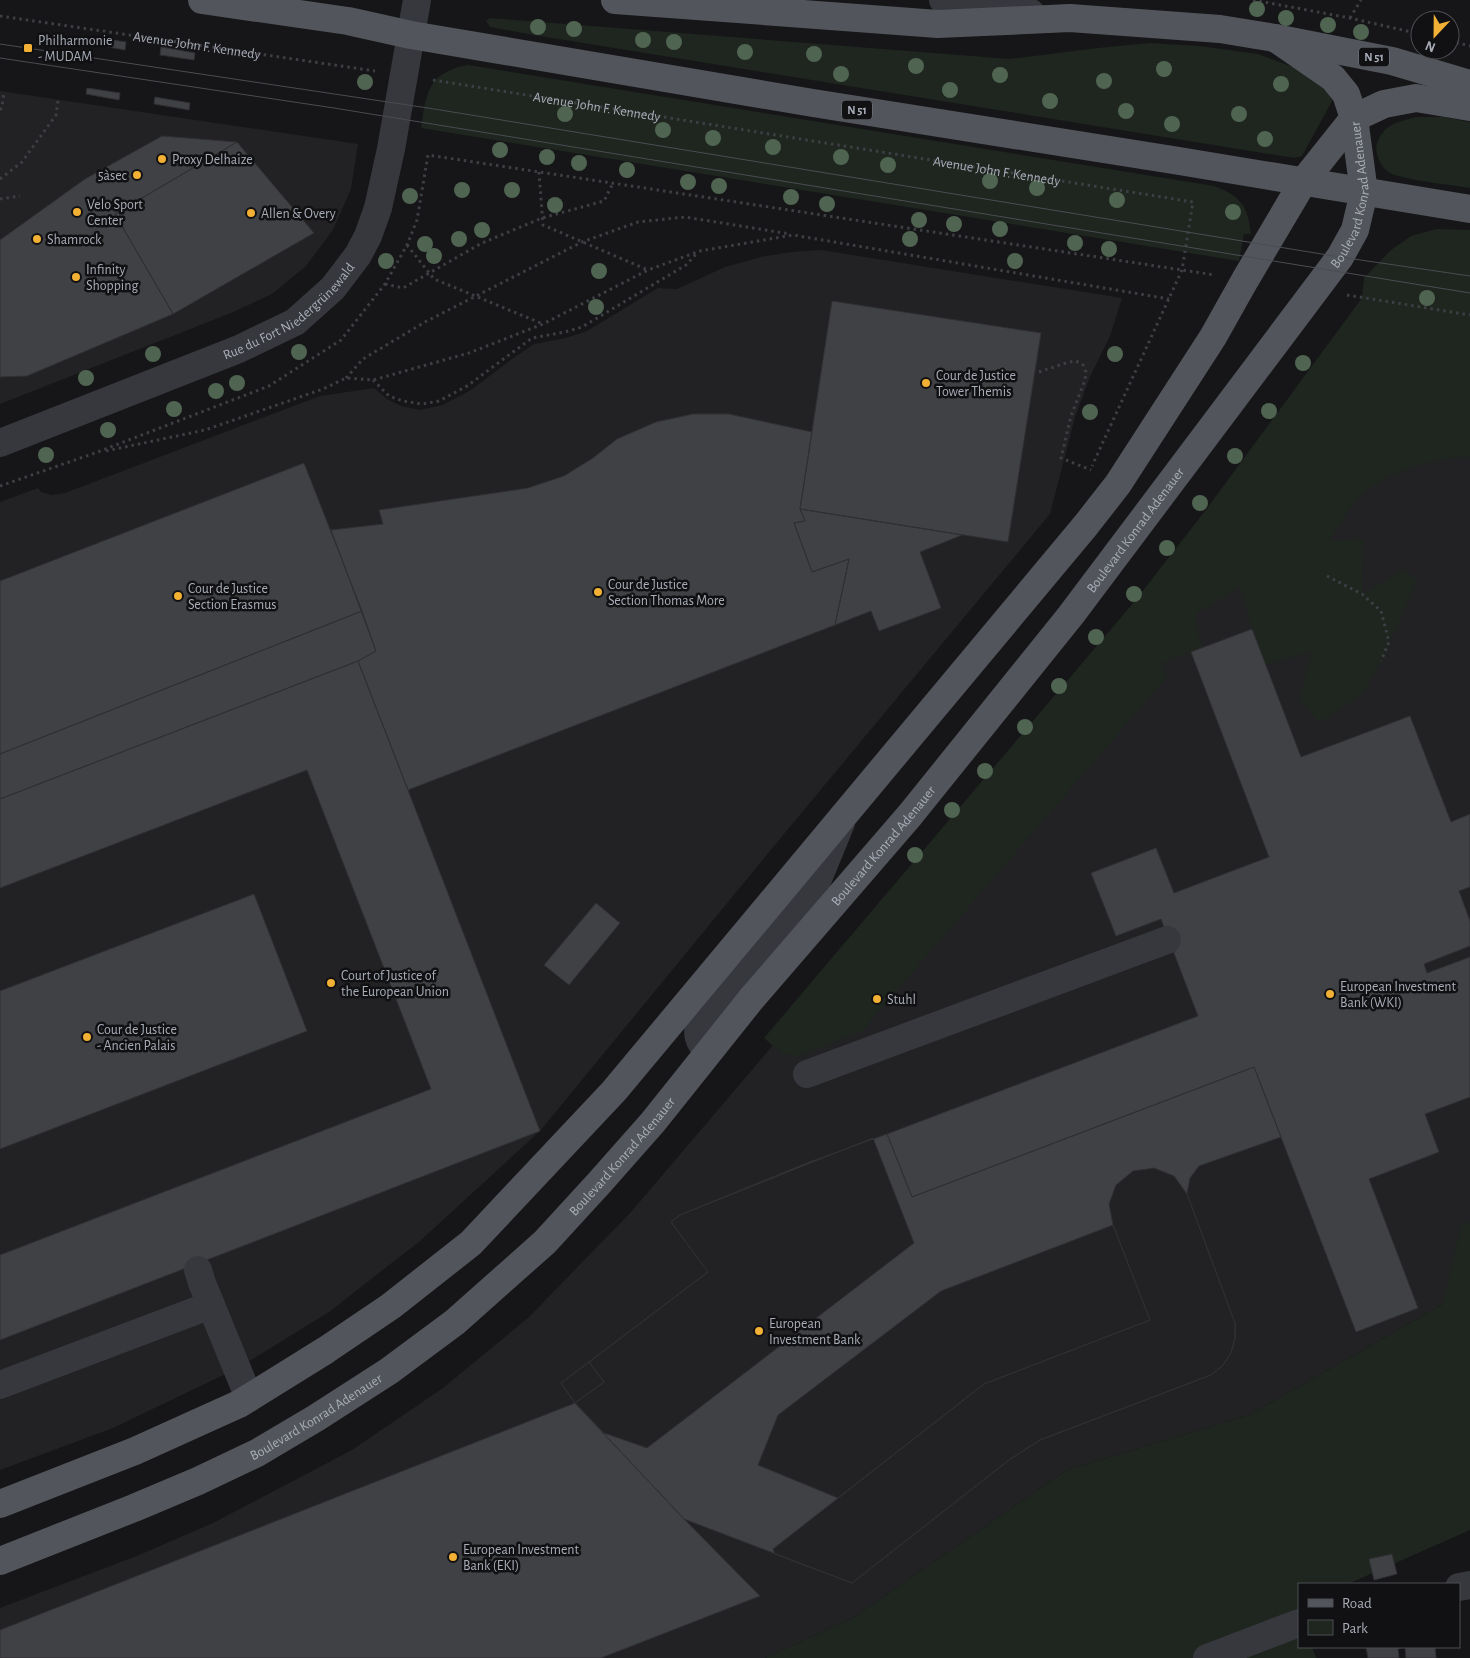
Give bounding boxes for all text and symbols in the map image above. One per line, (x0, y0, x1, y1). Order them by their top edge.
north arrow (1410, 10, 1460, 60)
street label: Avenue John F. Kennedy (132, 30, 262, 62)
place label: Philharmonie - MUDAM (38, 34, 113, 64)
text: N (1423, 38, 1438, 54)
marker: Philharmonie - MUDAM (22, 42, 34, 54)
road number: N 51 (1359, 48, 1389, 66)
street label: Avenue John F. Kennedy (532, 90, 661, 124)
road number: N 51 (842, 100, 872, 120)
street label: Boulevard Konrad Adenauer (1328, 120, 1372, 271)
marker: Proxy Delhaize (156, 153, 168, 165)
place label: Proxy Delhaize (172, 153, 253, 167)
street label: Avenue John F. Kennedy (932, 154, 1061, 189)
place label: 5àsec (98, 169, 128, 183)
marker: 5àsec (131, 169, 143, 181)
place label: Velo Sport Center (87, 198, 143, 228)
marker: Velo Sport Center (71, 206, 83, 218)
marker: Allen & Overy (245, 207, 257, 219)
place label: Allen & Overy (261, 207, 336, 221)
marker: Shamrock (31, 233, 43, 245)
place label: Shamrock (47, 233, 102, 247)
street label: Rue du Fort Niedergrünewald (221, 260, 357, 363)
place label: Infinity Shopping (86, 263, 138, 293)
marker: Infinity Shopping (70, 271, 82, 283)
place label: Cour de Justice Tower Themis (936, 369, 1016, 399)
marker: Cour de Justice Tower Themis (920, 377, 932, 389)
street label: Boulevard Konrad Adenauer (1084, 465, 1187, 596)
place label: Cour de Justice Section Thomas More (608, 578, 725, 608)
place label: Cour de Justice Section Erasmus (188, 582, 276, 612)
marker: Cour de Justice Section Thomas More (592, 586, 604, 598)
marker: Cour de Justice Section Erasmus (172, 590, 184, 602)
street label: Boulevard Konrad Adenauer (829, 783, 939, 909)
place label: Court of Justice of the European Union (341, 969, 449, 999)
marker: Court of Justice of the European Union (325, 977, 337, 989)
place label: European Investment Bank (WKI) (1340, 980, 1457, 1010)
marker: European Investment Bank (WKI) (1324, 988, 1336, 1000)
marker: Stuhl (871, 993, 883, 1005)
place label: Stuhl (887, 993, 916, 1007)
place label: Cour de Justice - Ancien Palais (97, 1023, 177, 1053)
marker: Cour de Justice - Ancien Palais (81, 1031, 93, 1043)
street label: Boulevard Konrad Adenauer (567, 1095, 678, 1219)
place label: European Investment Bank (769, 1317, 861, 1347)
marker: European Investment Bank (753, 1325, 765, 1337)
street label: Boulevard Konrad Adenauer (248, 1371, 385, 1463)
place label: European Investment Bank (EKI) (463, 1543, 580, 1573)
marker: European Investment Bank (EKI) (447, 1551, 459, 1563)
legend (1298, 1583, 1460, 1648)
text: Road (1342, 1596, 1372, 1611)
text: Park (1342, 1621, 1368, 1636)

